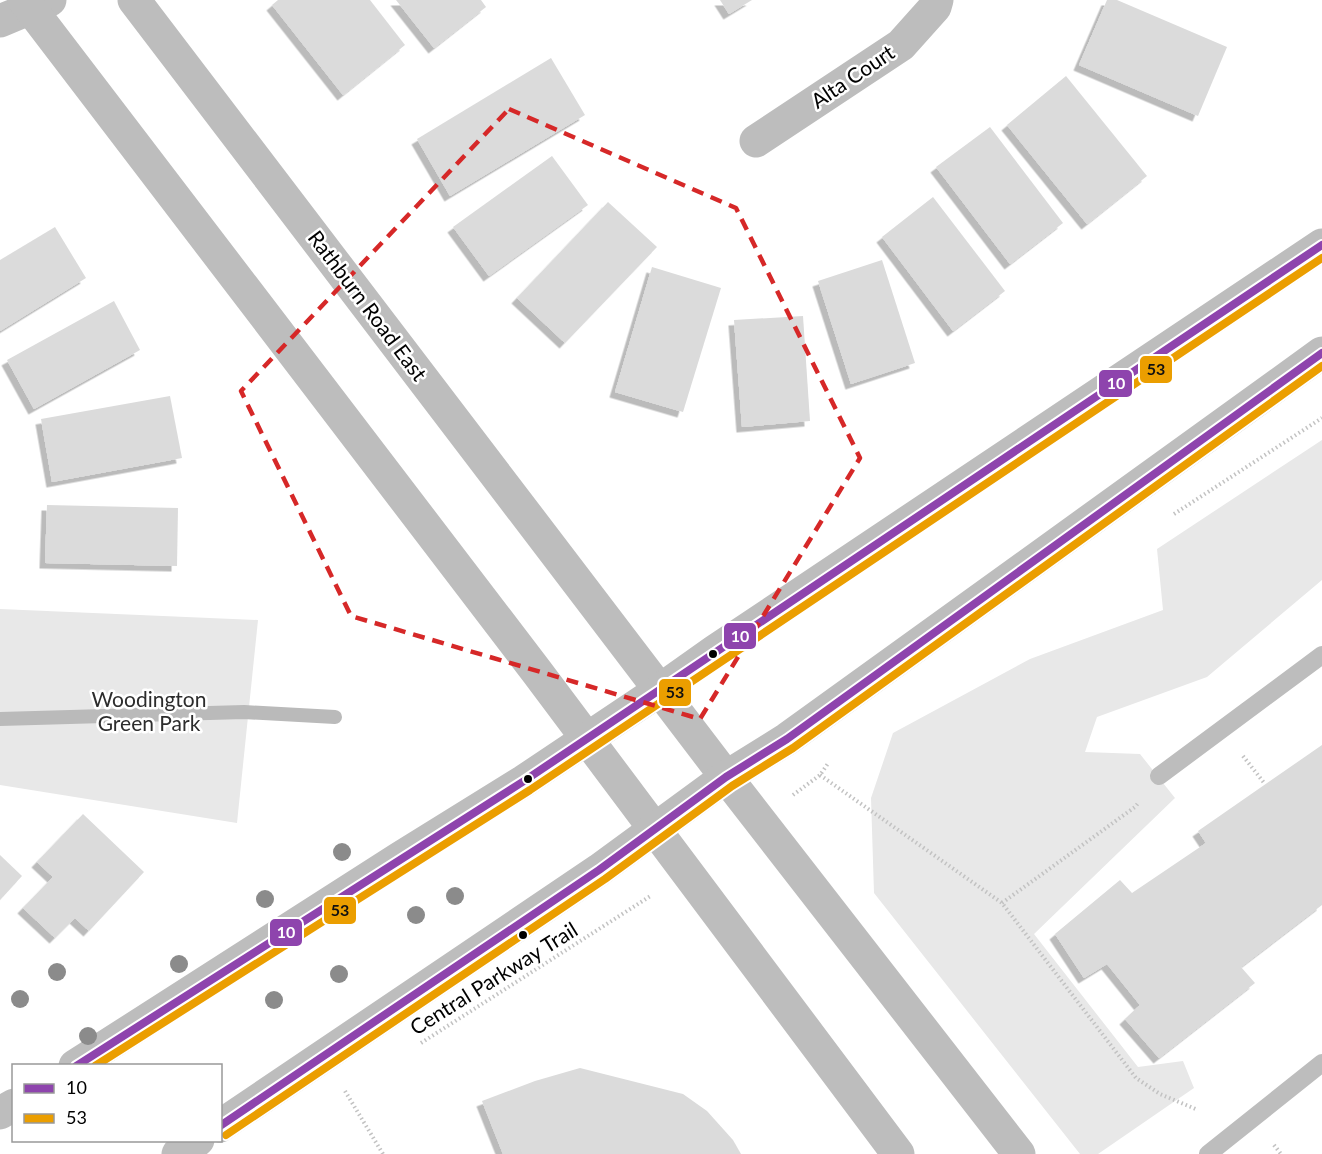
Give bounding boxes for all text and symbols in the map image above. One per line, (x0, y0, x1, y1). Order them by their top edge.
street label: Alta Court (806, 39, 899, 113)
street label: Rathburn Road East (304, 225, 433, 386)
line badge: 53 (1139, 355, 1173, 384)
text: 53 (1147, 359, 1165, 378)
line badge: 10 (1098, 369, 1133, 398)
text: 10 (1107, 373, 1125, 392)
line badge: 10 (723, 622, 757, 650)
text: 10 (731, 626, 749, 645)
unlabelled marker (707, 648, 719, 660)
line badge: 53 (658, 678, 692, 707)
text: 53 (666, 682, 684, 701)
park label: Woodington Green Park (92, 686, 206, 735)
unlabelled marker (522, 773, 534, 785)
line badge: 53 (323, 896, 357, 925)
text: 53 (331, 900, 349, 919)
street label: Central Parkway Trail (405, 916, 582, 1039)
line badge: 10 (269, 918, 303, 947)
text: 10 (277, 922, 295, 941)
unlabelled marker (517, 929, 529, 941)
legend (12, 1064, 222, 1142)
text: 10 (66, 1076, 87, 1098)
text: 53 (66, 1106, 87, 1128)

